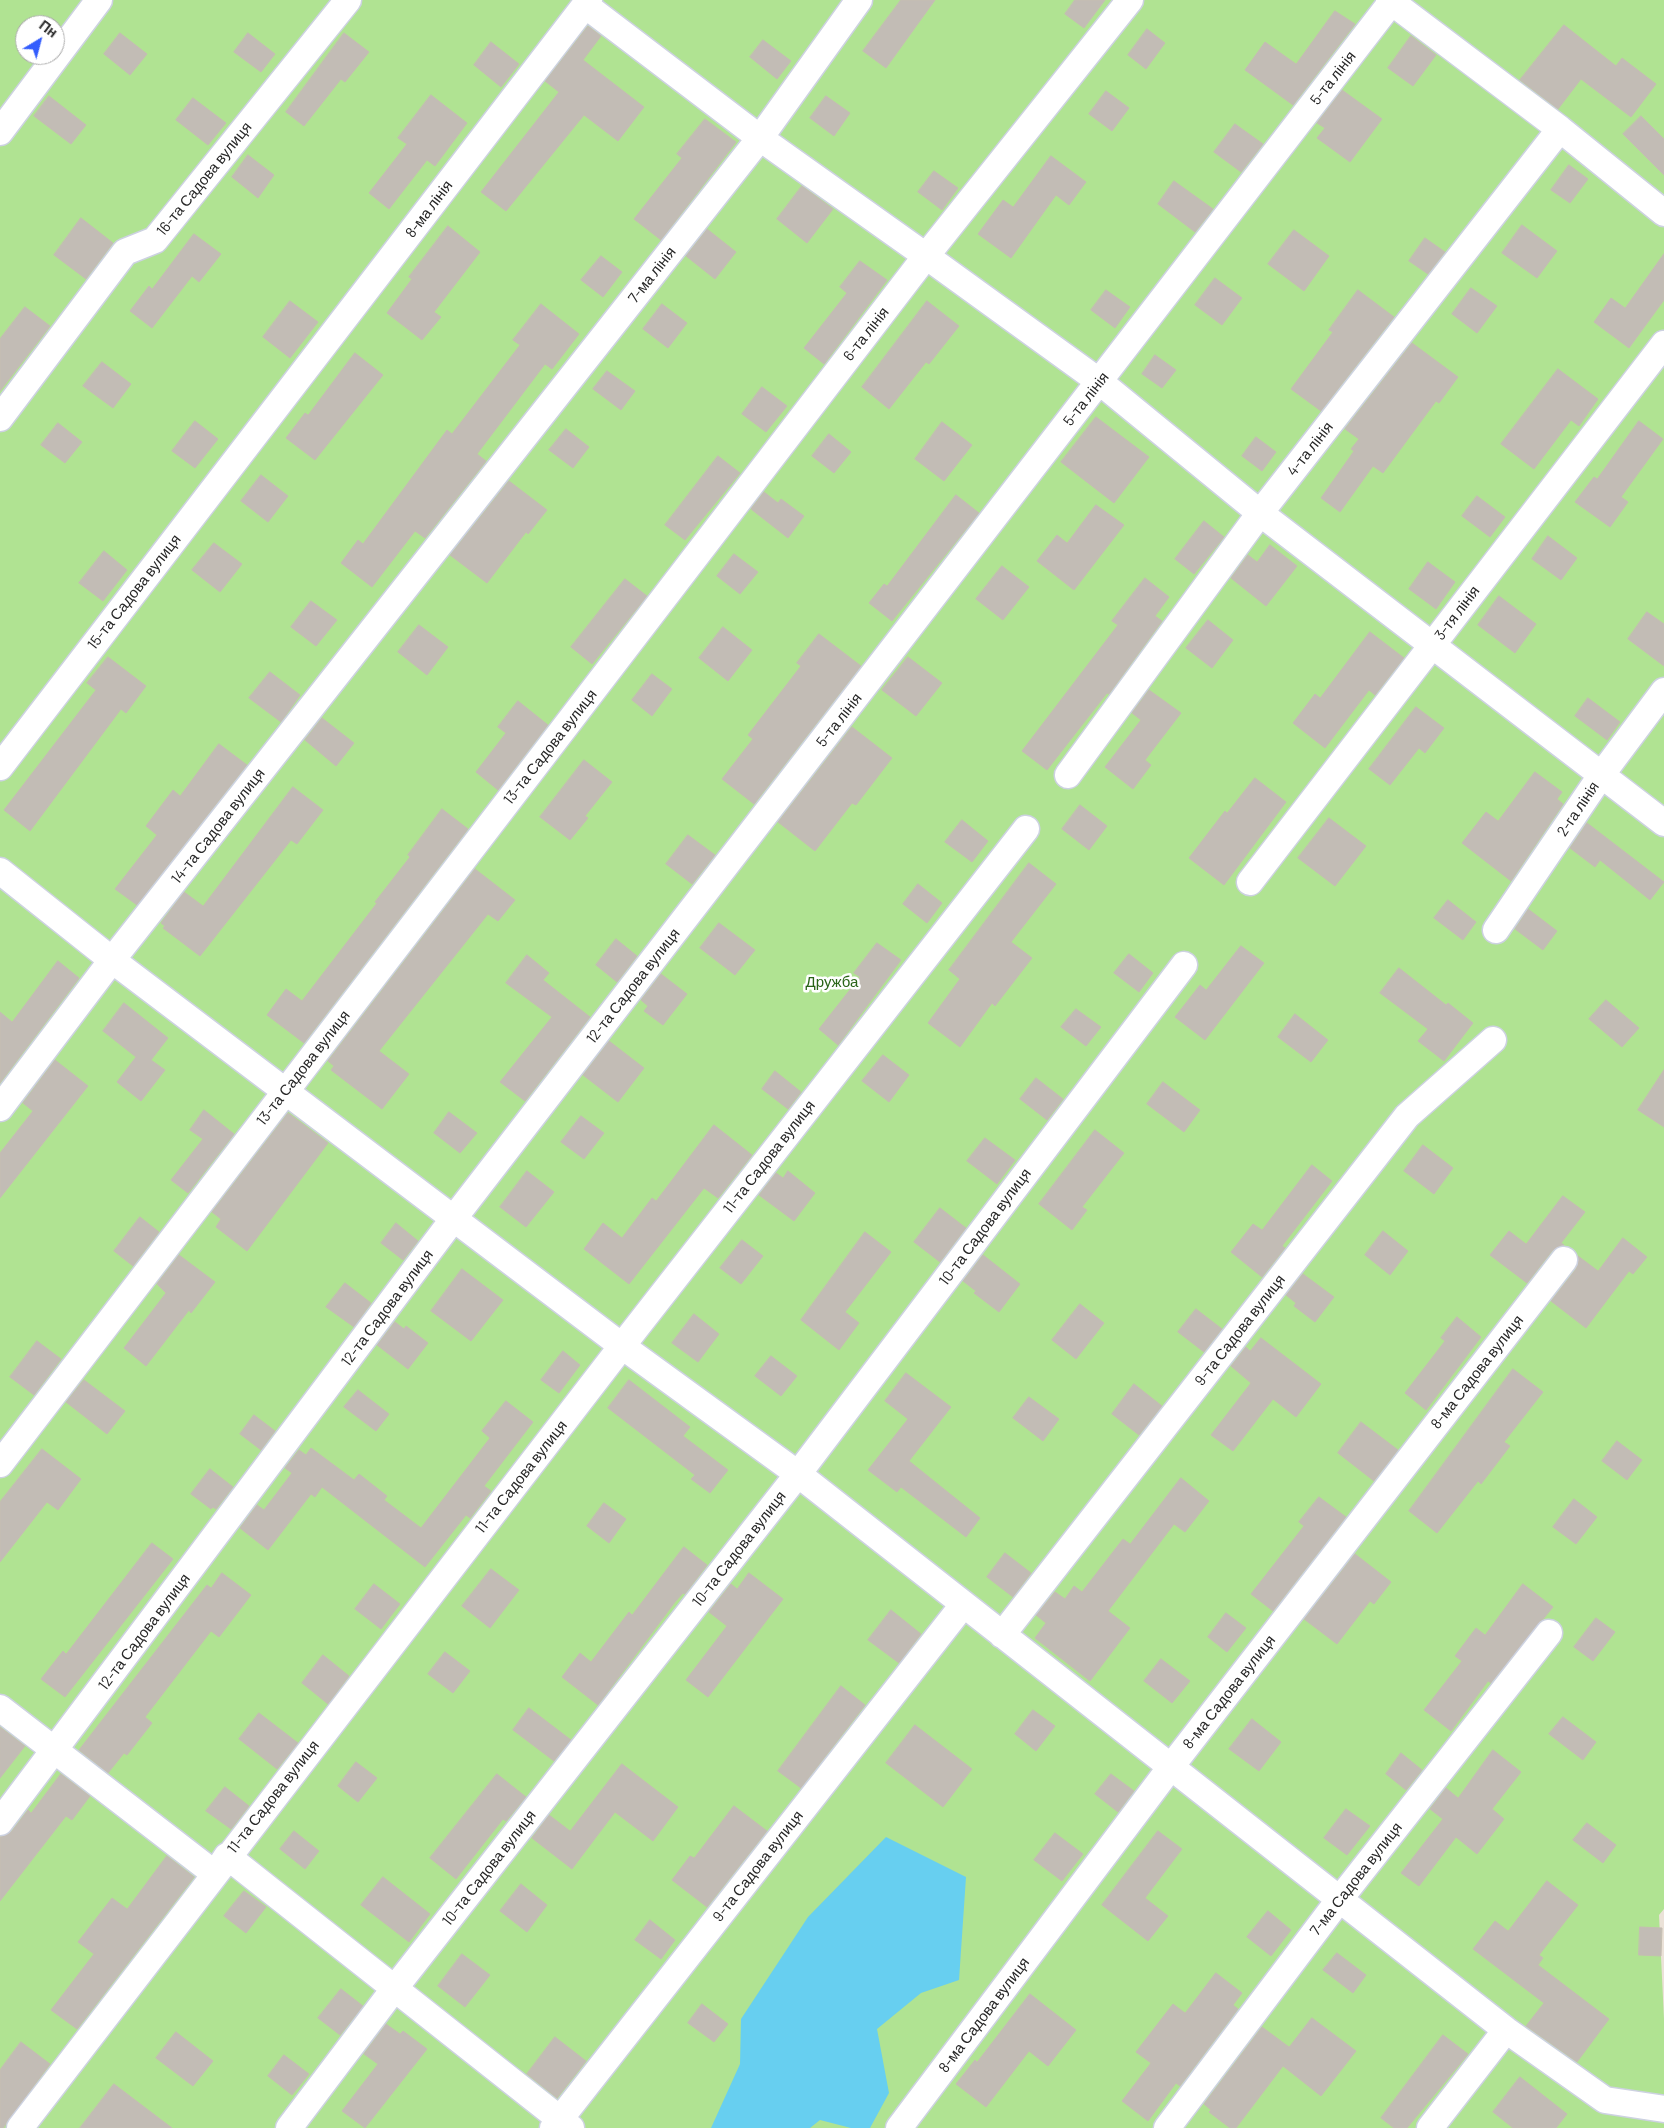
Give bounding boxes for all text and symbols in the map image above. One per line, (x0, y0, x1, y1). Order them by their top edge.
north arrow (15, 15, 65, 65)
text: Пн (36, 16, 61, 41)
street label: 5-та лінія (1306, 47, 1360, 109)
street label: 16-та Садова вулиця (153, 118, 255, 240)
street label: 8-ма лінія (402, 177, 456, 241)
street label: 7-ма лінія (624, 243, 680, 307)
street label: 6-та лінія (839, 303, 893, 365)
street label: 5-та лінія (1059, 368, 1113, 430)
street label: 4-та лінія (1283, 418, 1337, 480)
street label: 15-та Садова вулиця (83, 531, 185, 653)
street label: 3-тя лінія (1431, 582, 1483, 644)
street label: 13-та Садова вулиця (499, 686, 601, 808)
street label: 5-та лінія (812, 689, 866, 751)
street label: 14-та Садова вулиця (167, 765, 269, 887)
street label: 2-га лінія (1553, 778, 1603, 840)
street label: 12-та Садова вулиця (582, 925, 684, 1047)
park label: Дружба (806, 973, 858, 991)
street label: 13-та Садова вулиця (252, 1007, 354, 1129)
street label: 11-та Садова вулиця (719, 1097, 819, 1217)
street label: 10-та Садова вулиця (935, 1165, 1035, 1289)
street label: 12-та Садова вулиця (337, 1246, 437, 1370)
street label: 9-та Садова вулиця (1191, 1271, 1289, 1389)
street label: 8-ма Садова вулиця (1427, 1311, 1527, 1433)
street label: 11-та Садова вулиця (471, 1417, 571, 1537)
street label: 10-та Садова вулиця (688, 1488, 790, 1610)
street label: 12-та Садова вулиця (94, 1570, 194, 1694)
street label: 8-ма Садова вулиця (1179, 1631, 1279, 1753)
street label: 11-та Садова вулиця (223, 1737, 323, 1857)
street label: 10-та Садова вулиця (438, 1807, 540, 1929)
street label: 9-та Садова вулиця (709, 1807, 807, 1925)
street label: 7-ма Садова вулиця (1306, 1819, 1406, 1939)
street label: 8-ма Садова вулиця (935, 1954, 1033, 2076)

